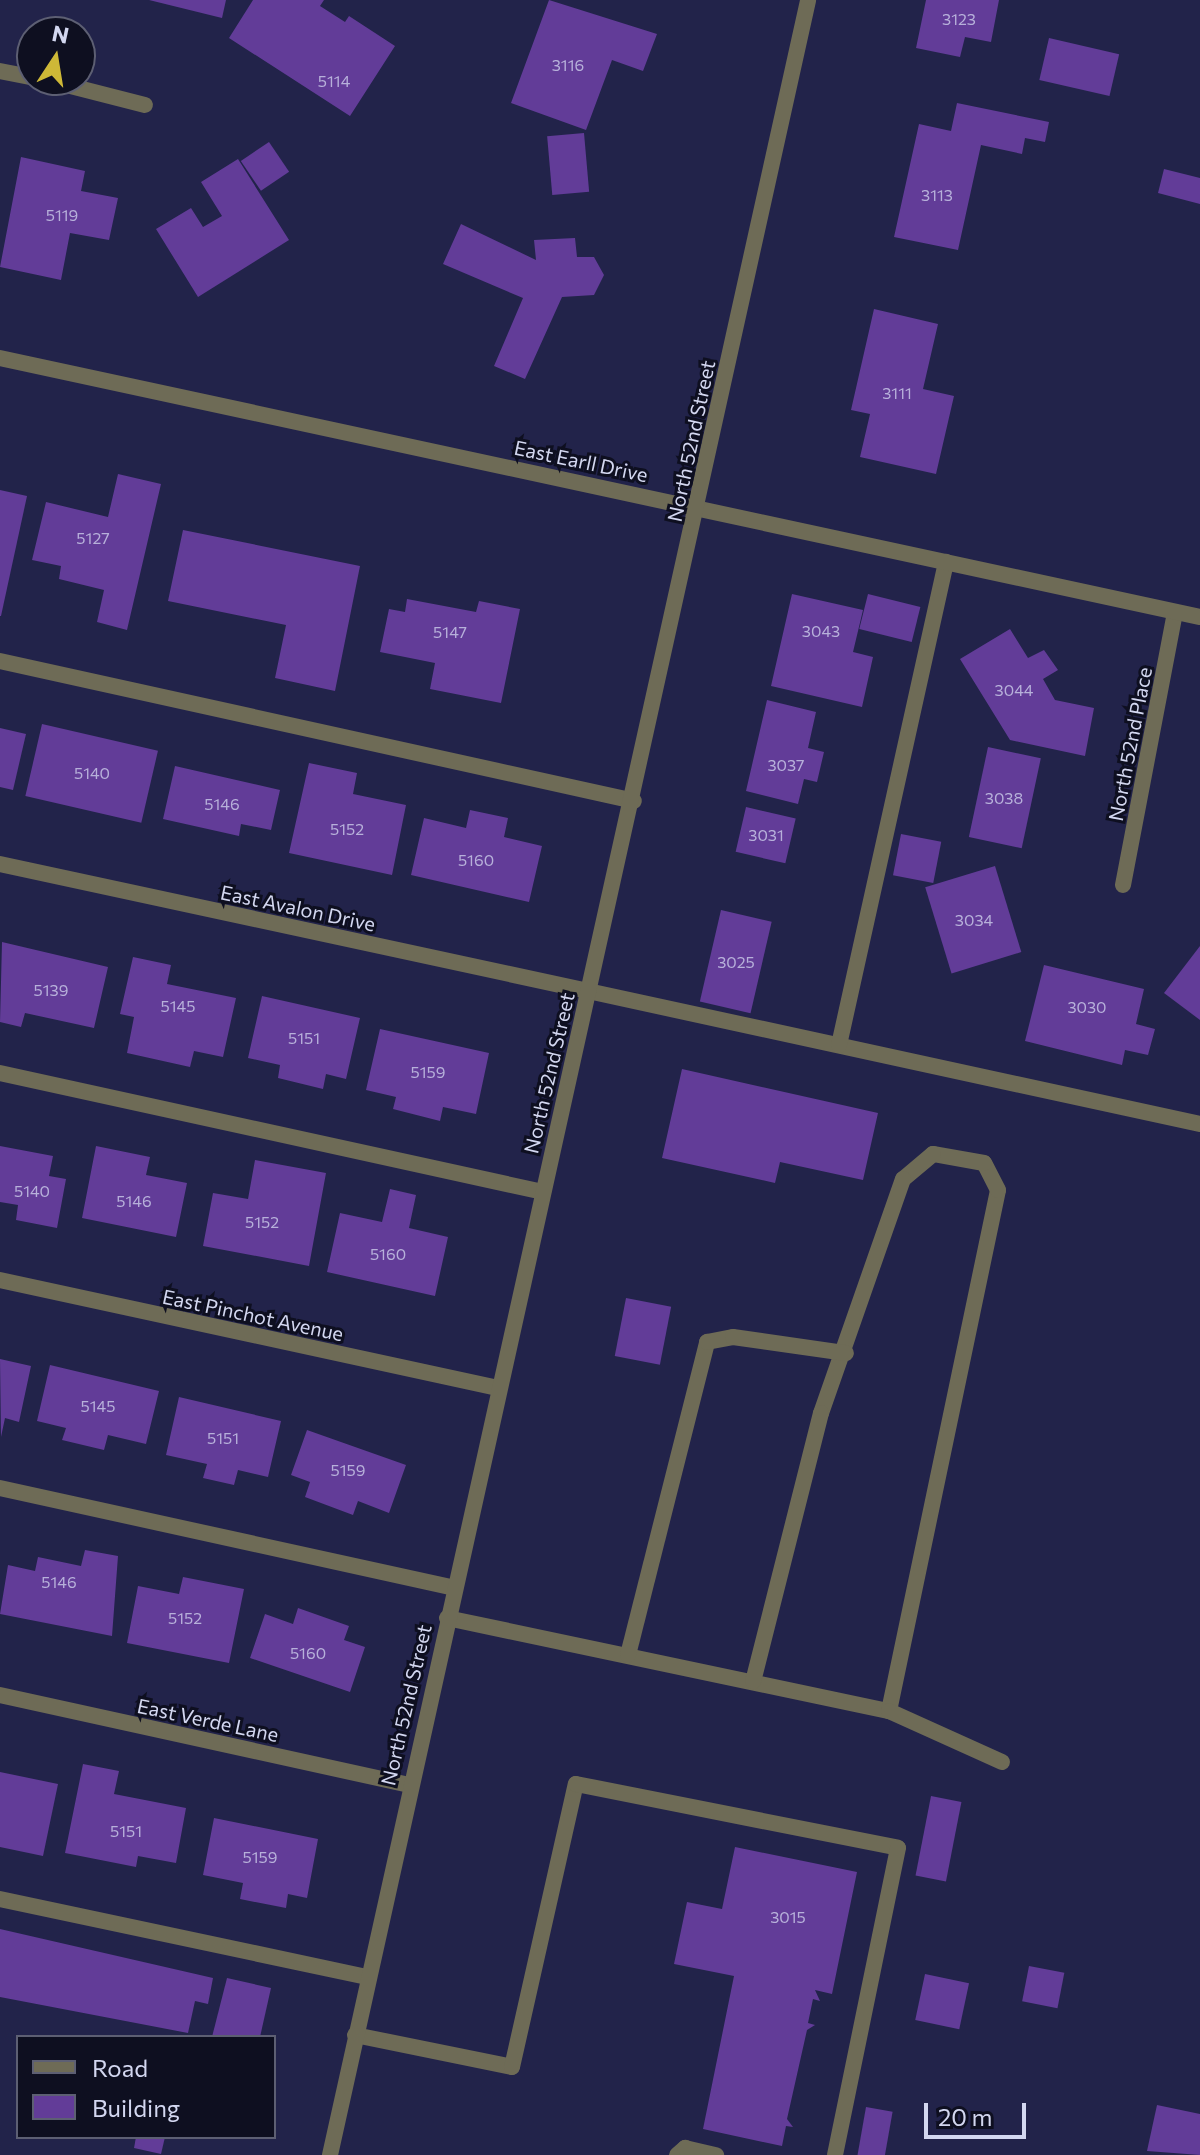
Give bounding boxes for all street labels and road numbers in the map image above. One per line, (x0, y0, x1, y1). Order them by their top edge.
street label: North 52nd Street (662, 358, 720, 524)
street label: East Earll Drive (512, 435, 650, 487)
street label: North 52nd Place (1103, 665, 1157, 823)
street label: East Avalon Drive (218, 880, 378, 936)
street label: North 52nd Street (519, 990, 579, 1156)
street label: East Pinchot Avenue (160, 1284, 346, 1346)
street label: North 52nd Street (376, 1622, 436, 1788)
street label: East Verde Lane (135, 1693, 281, 1747)

